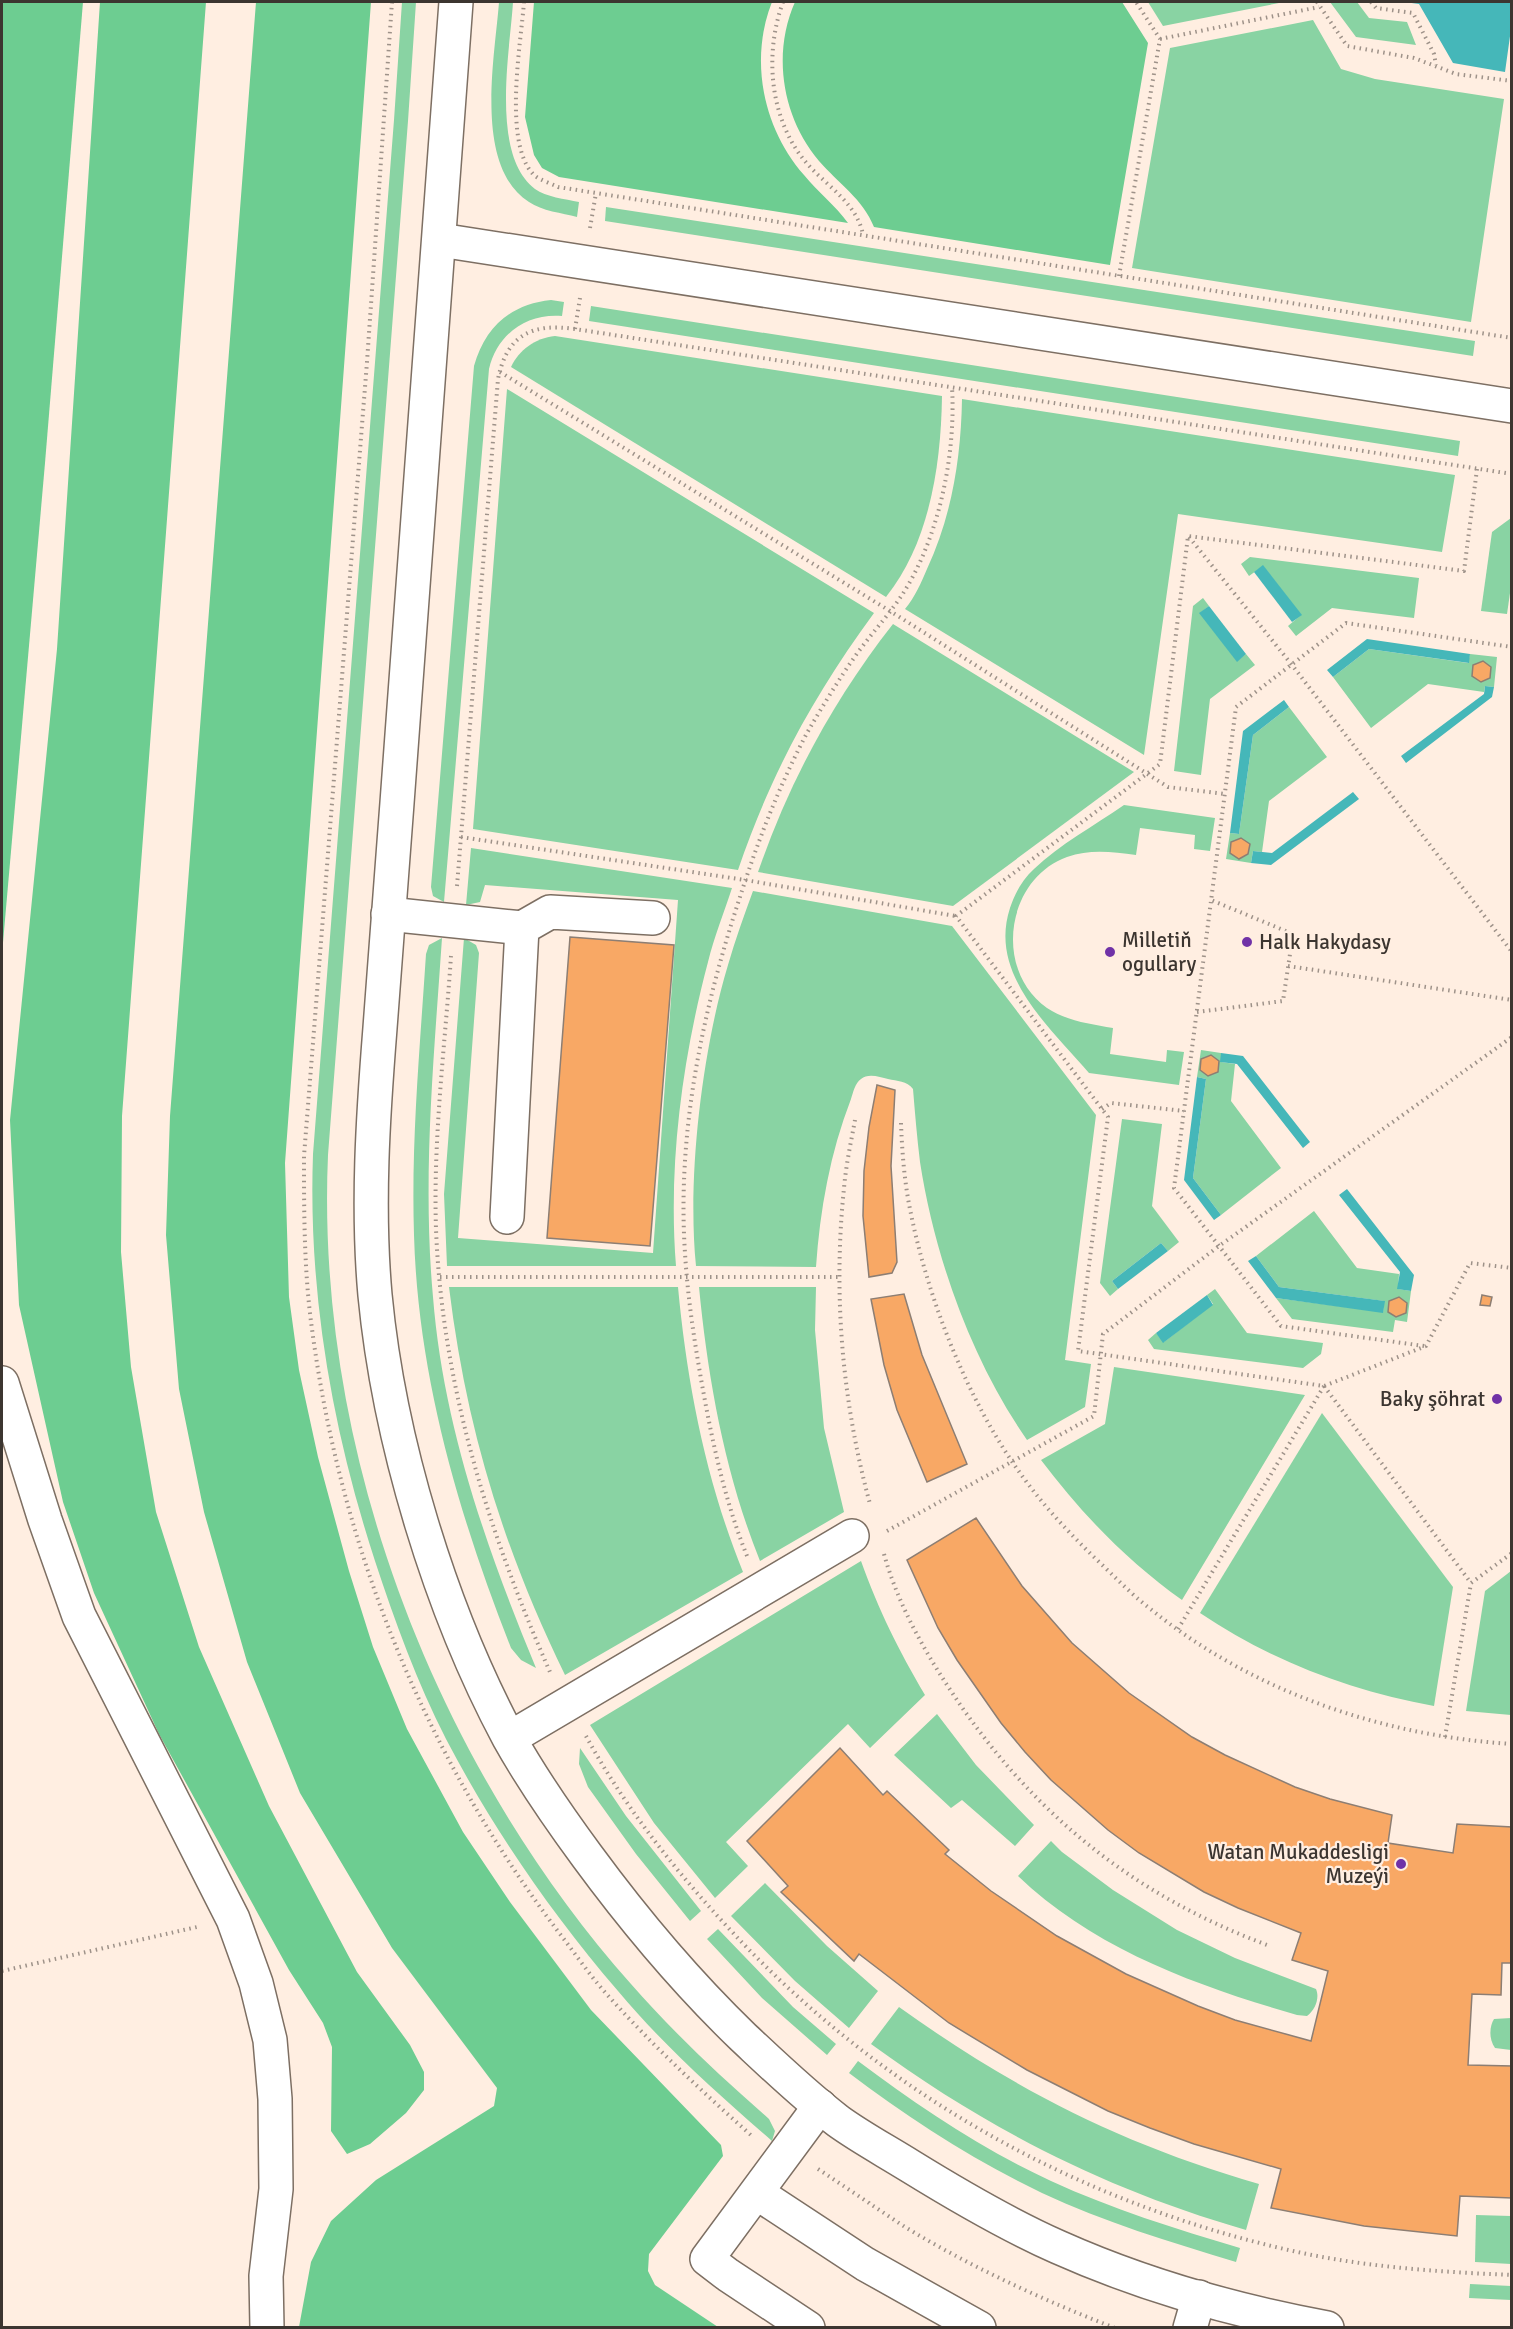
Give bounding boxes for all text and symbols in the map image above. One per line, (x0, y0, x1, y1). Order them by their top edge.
place label: Milletiň ogullary (1122, 927, 1197, 977)
place label: Halk Hakydasy (1259, 929, 1391, 955)
marker: Halk Hakydasy (1240, 935, 1254, 949)
marker: Milletiň ogullary (1103, 945, 1117, 959)
place label: Baky şöhrat (1380, 1386, 1485, 1412)
marker: Baky şöhrat (1490, 1392, 1504, 1406)
place label: Watan Mukaddesligi Muzeýi (1207, 1839, 1389, 1889)
marker: Watan Mukaddesligi Muzeýi (1394, 1857, 1408, 1871)

